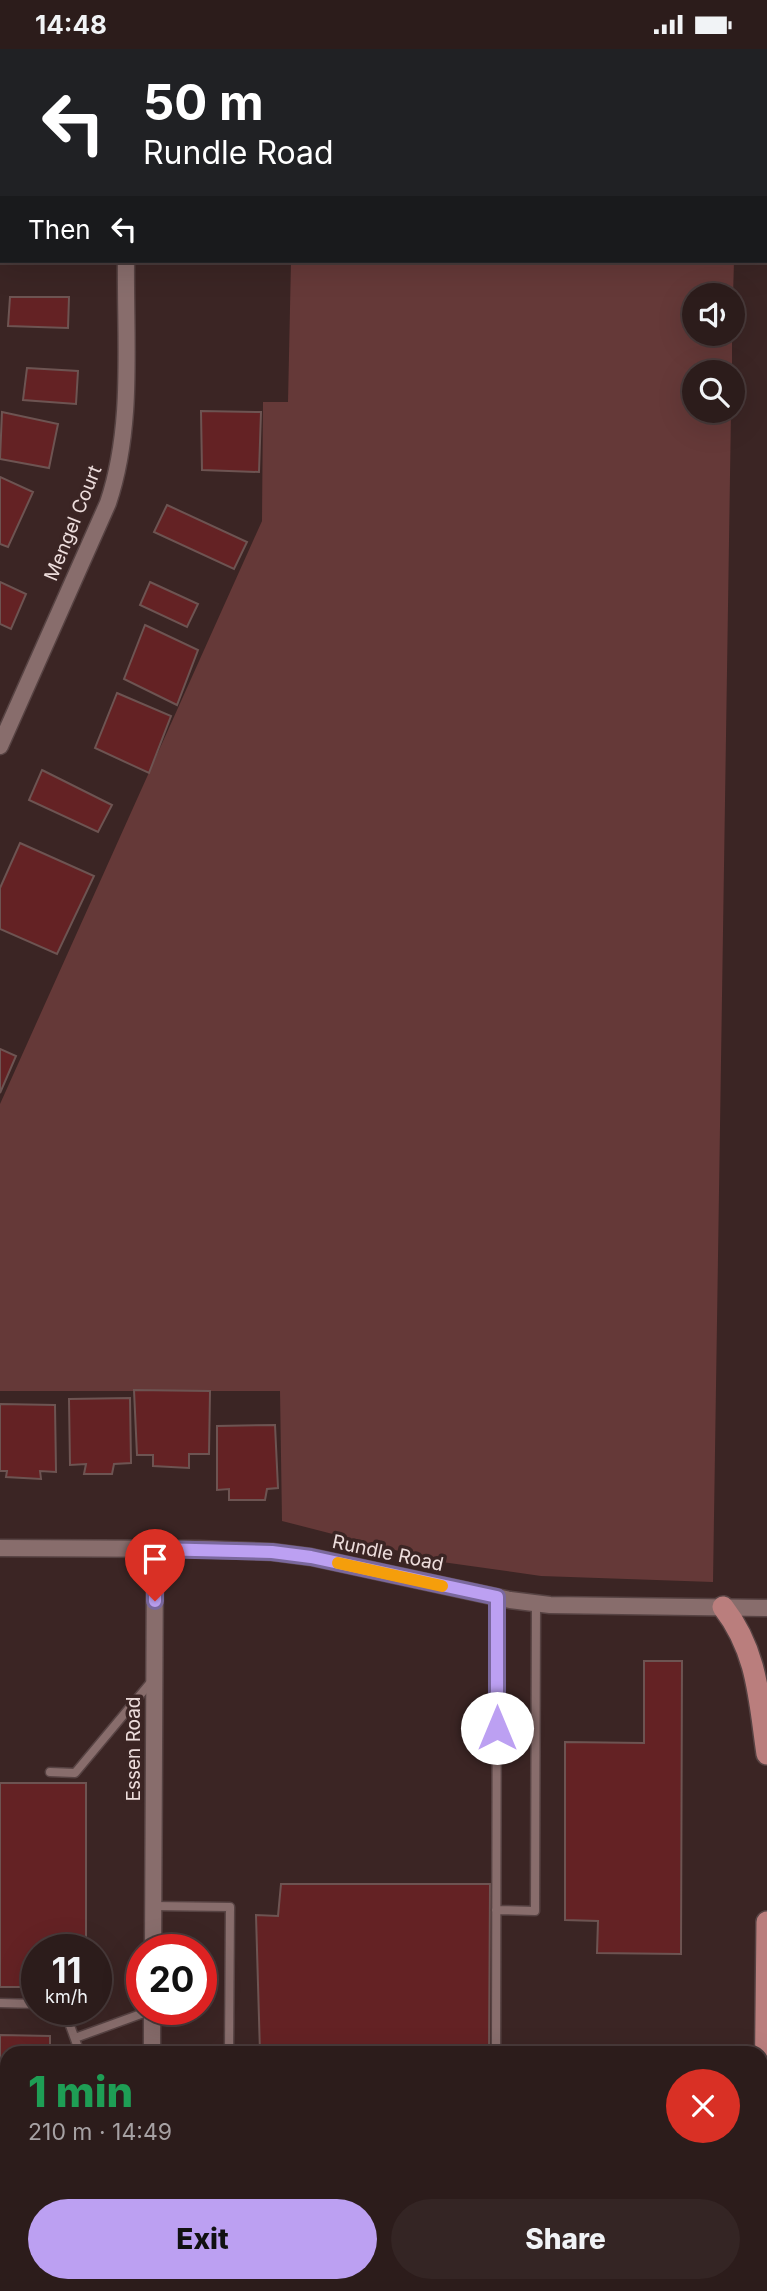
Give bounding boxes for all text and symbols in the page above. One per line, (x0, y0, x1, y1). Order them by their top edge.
text: 14:48 (35, 9, 107, 40)
text: 50 m (143, 73, 264, 132)
icon: left (28, 77, 119, 168)
text: Rundle Road (143, 133, 334, 172)
icon: left (105, 210, 143, 248)
text: Then (28, 214, 91, 245)
map controls (682, 283, 745, 423)
button: sound (682, 283, 745, 346)
button: search (682, 360, 745, 423)
street label: Mengel Court (39, 462, 107, 584)
pin (125, 1529, 185, 1601)
street label: Rundle Road (330, 1530, 446, 1576)
icon: arrive (136, 1540, 174, 1578)
position arrow (460, 1691, 534, 1765)
street label: Essen Road (122, 1697, 145, 1801)
speed limit sign: 20 (126, 1934, 217, 2025)
text: 11 (51, 1949, 82, 1991)
text: km/h (45, 1986, 88, 2007)
text: 1 min (28, 2066, 133, 2117)
button: close (666, 2069, 740, 2143)
text: 210 m · 14:49 (28, 2118, 172, 2146)
button: Exit (28, 2199, 377, 2279)
button: Share (391, 2199, 740, 2279)

